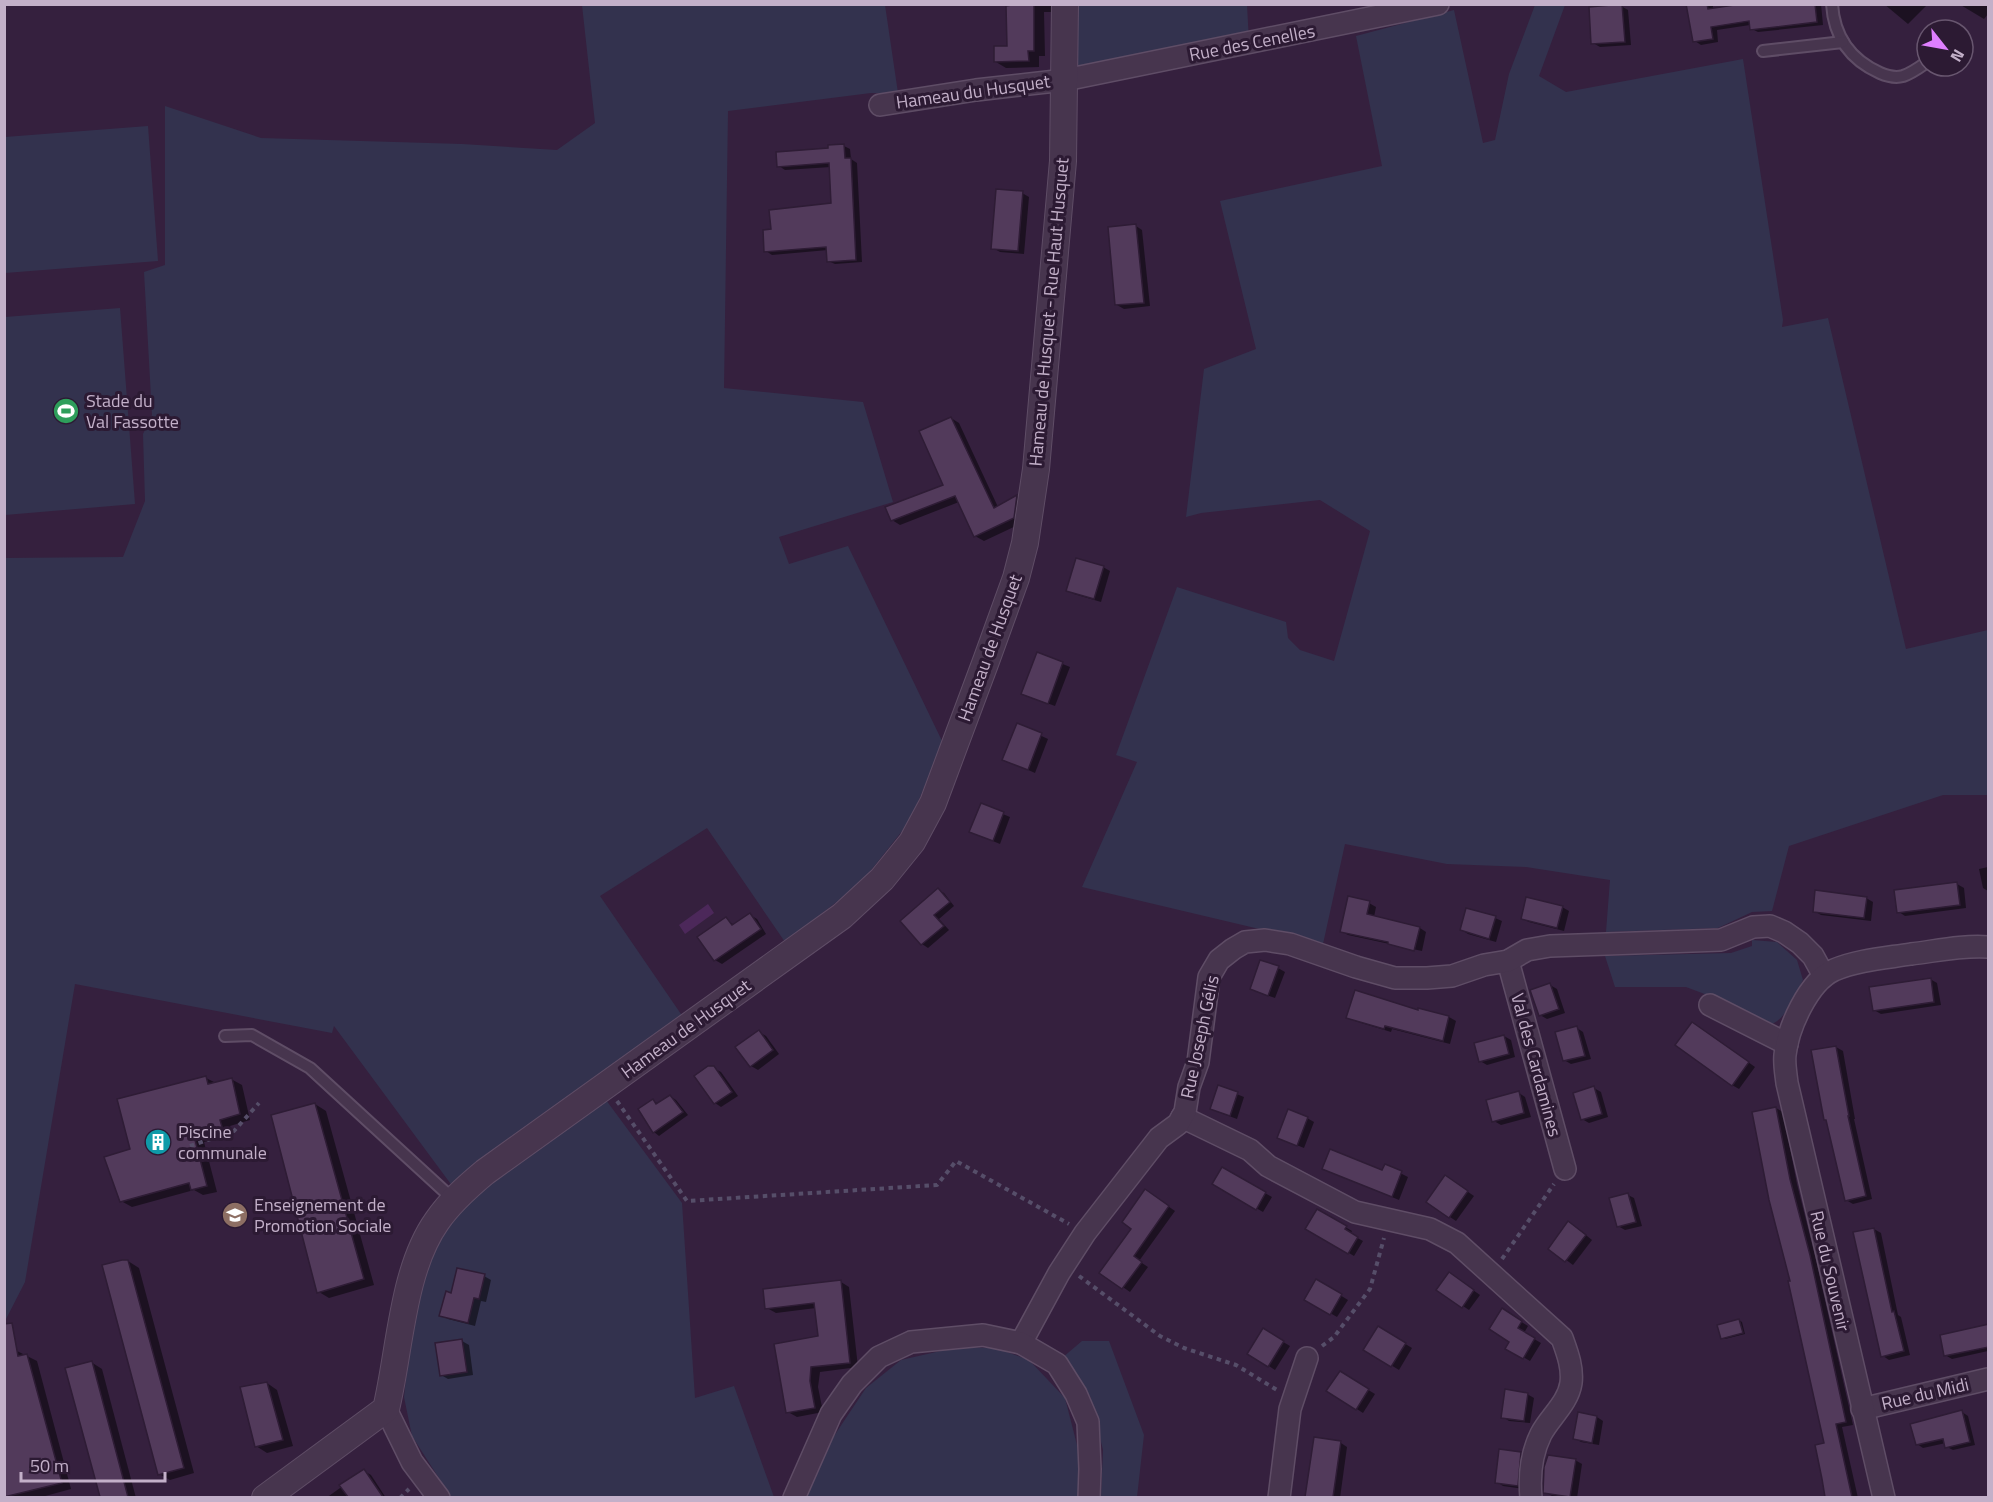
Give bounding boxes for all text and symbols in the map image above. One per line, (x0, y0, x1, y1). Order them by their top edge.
street label: Rue des Cenelles (1187, 17, 1317, 68)
north arrow (1915, 18, 1975, 78)
text: N (1945, 45, 1971, 67)
street label: Hameau du Husquet (894, 67, 1052, 116)
street label: Hameau de Husquet - Rue Haut Husquet (1022, 156, 1076, 467)
place label: Stade du Val Fassotte (86, 387, 179, 435)
sports icon: Stade du Val Fassotte (51, 396, 81, 426)
street label: Hameau de Husquet (950, 570, 1029, 725)
street label: Hameau de Husquet (615, 972, 757, 1085)
street label: Rue Joseph Gélis (1173, 973, 1226, 1101)
street label: Val des Cardamines (1504, 990, 1569, 1140)
place label: Piscine communale (178, 1118, 267, 1166)
building icon: Piscine communale (143, 1127, 173, 1157)
place label: Enseignement de Promotion Sociale (254, 1191, 391, 1239)
school or university icon: Enseignement de Promotion Sociale (220, 1200, 250, 1230)
street label: Rue du Souvenir (1804, 1208, 1857, 1334)
street label: Rue du Midi (1878, 1370, 1971, 1417)
scale bar (21, 1445, 165, 1483)
text: 50 m (30, 1452, 69, 1479)

